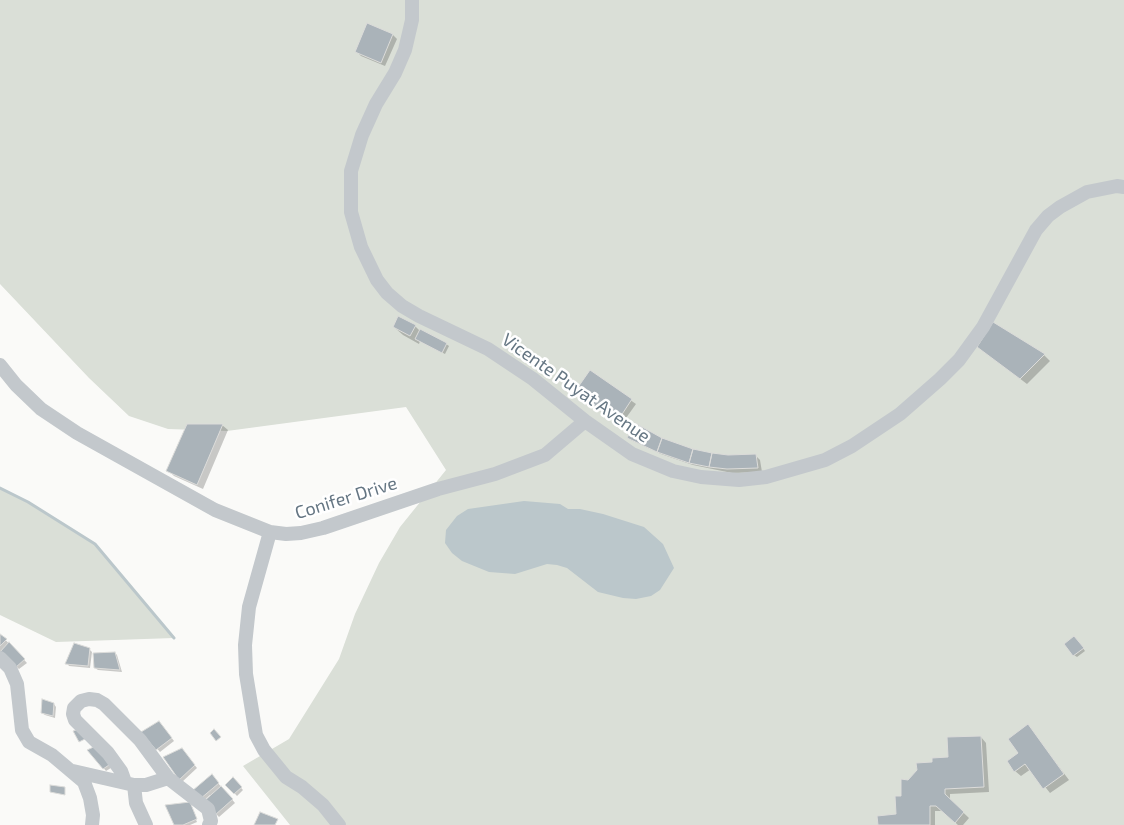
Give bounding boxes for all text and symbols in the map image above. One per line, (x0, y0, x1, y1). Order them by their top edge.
street label: Vicente Puyat Avenue (498, 329, 654, 447)
street label: Conifer Drive (292, 472, 400, 524)

